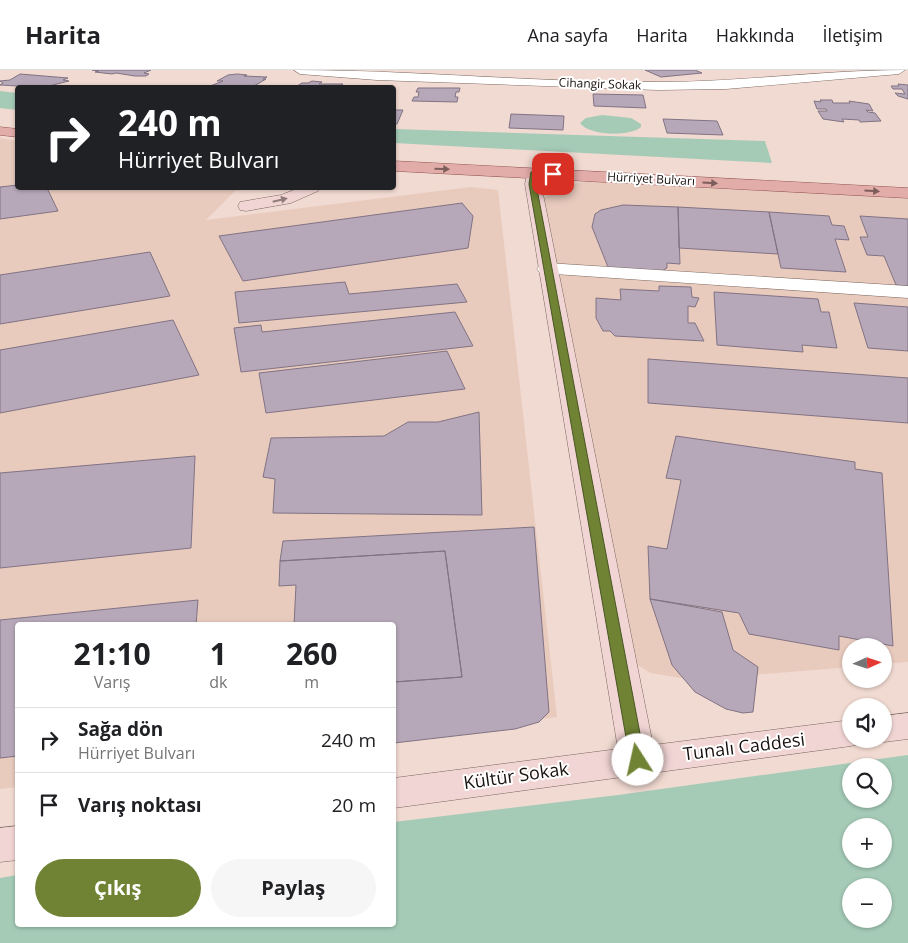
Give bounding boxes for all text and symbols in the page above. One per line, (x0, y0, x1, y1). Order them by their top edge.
text: Harita (25, 18, 101, 51)
text: Ana sayfa (527, 23, 608, 47)
text: Harita (636, 23, 688, 47)
text: Hakkında (716, 23, 795, 47)
text: İletişim (823, 23, 883, 47)
street label: Cihangir Sokak (558, 74, 642, 93)
text: 240 m (118, 99, 222, 146)
icon: right (35, 105, 100, 170)
text: Hürriyet Bulvarı (118, 144, 279, 174)
pin (532, 153, 574, 195)
icon: arrive (539, 160, 567, 188)
one-way arrow (435, 165, 451, 173)
street label: Hürriyet Bulvarı (607, 168, 695, 189)
one-way arrow (702, 179, 718, 187)
one-way arrow (864, 187, 880, 195)
one-way arrow (272, 195, 288, 203)
text: 21:10 (74, 633, 151, 674)
text: 1 (210, 633, 227, 674)
text: 260 (286, 633, 337, 674)
north arrow (842, 638, 892, 688)
map controls (842, 638, 892, 928)
text: Varış (94, 671, 130, 693)
text: dk (209, 671, 227, 693)
text: m (304, 671, 319, 693)
button: sound (842, 698, 892, 748)
text: Sağa dön (78, 716, 163, 742)
icon: right (35, 726, 63, 754)
text: 240 m (321, 727, 376, 753)
street label: Tunalı Caddesi (682, 727, 806, 765)
position arrow (611, 733, 663, 785)
text: Hürriyet Bulvarı (78, 742, 195, 764)
street label: Kültür Sokak (462, 756, 570, 794)
button: search (842, 758, 892, 808)
icon: arrive (35, 791, 63, 819)
text: Varış noktası (78, 792, 202, 818)
text: 20 m (332, 792, 376, 818)
button: + (842, 818, 892, 868)
button: Çıkış (35, 859, 201, 917)
button: Paylaş (211, 859, 376, 917)
button: − (842, 878, 892, 928)

